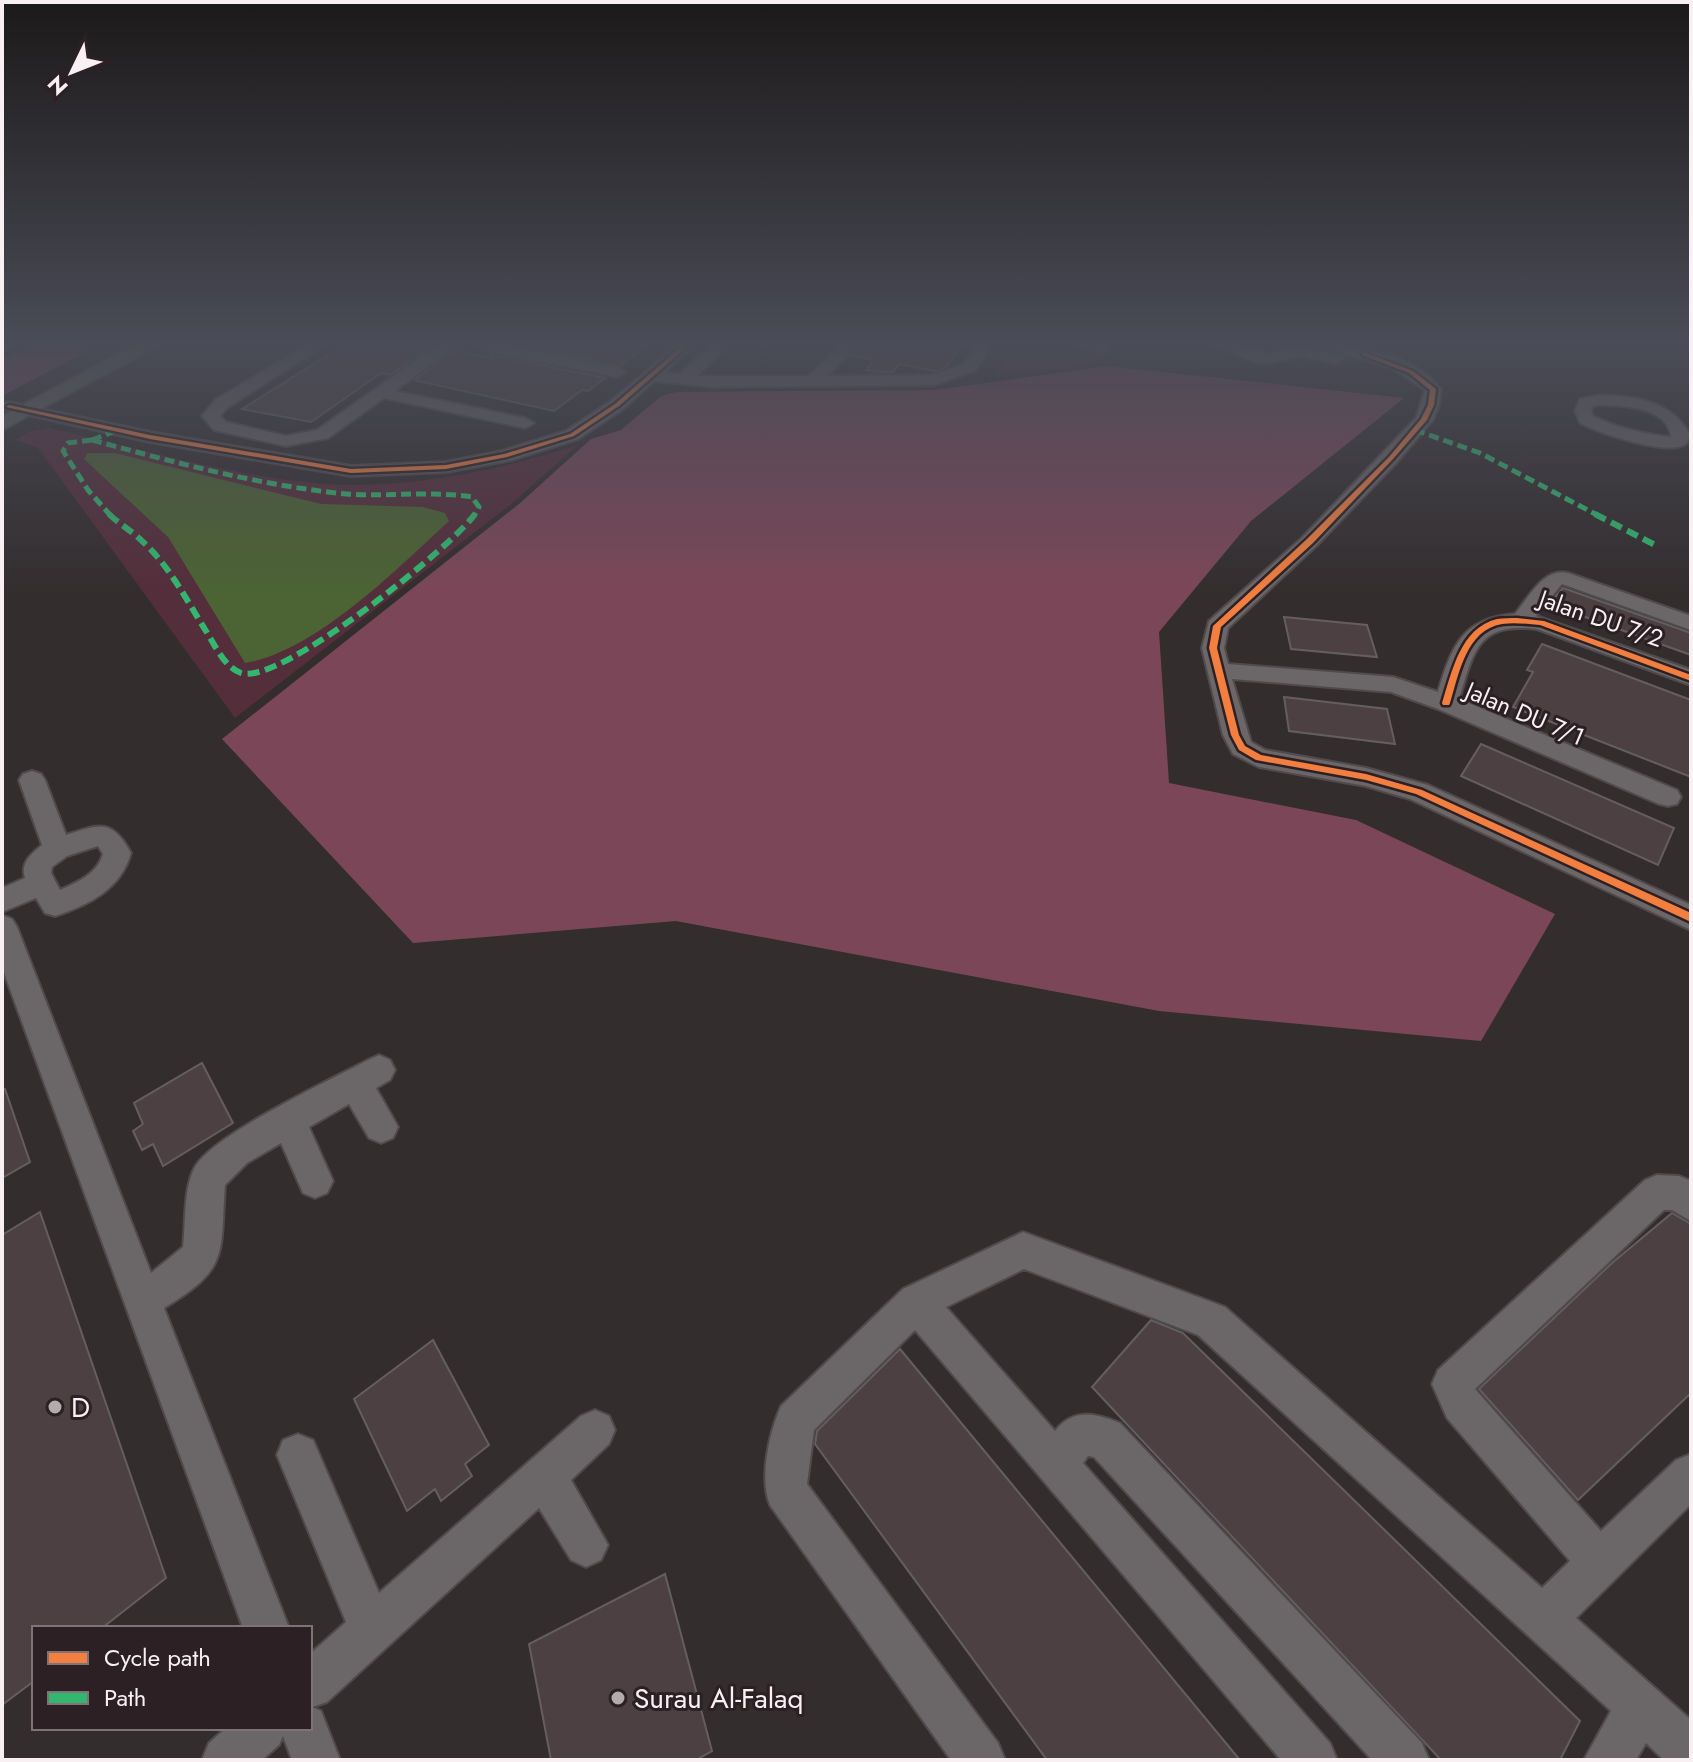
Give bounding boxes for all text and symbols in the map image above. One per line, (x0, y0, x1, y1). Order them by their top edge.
north arrow (32, 32, 112, 112)
text: N (40, 68, 75, 103)
street label: Jalan DU 7/2 (1532, 580, 1668, 656)
street label: Jalan DU 7/1 (1458, 672, 1590, 754)
place label: D (71, 1387, 90, 1428)
marker: D (46, 1398, 64, 1416)
legend (32, 1626, 312, 1730)
text: Cycle path (104, 1640, 211, 1675)
place label: Surau Al-Falaq (634, 1678, 804, 1719)
text: Path (104, 1680, 146, 1715)
marker: Surau Al-Falaq (609, 1689, 627, 1707)

